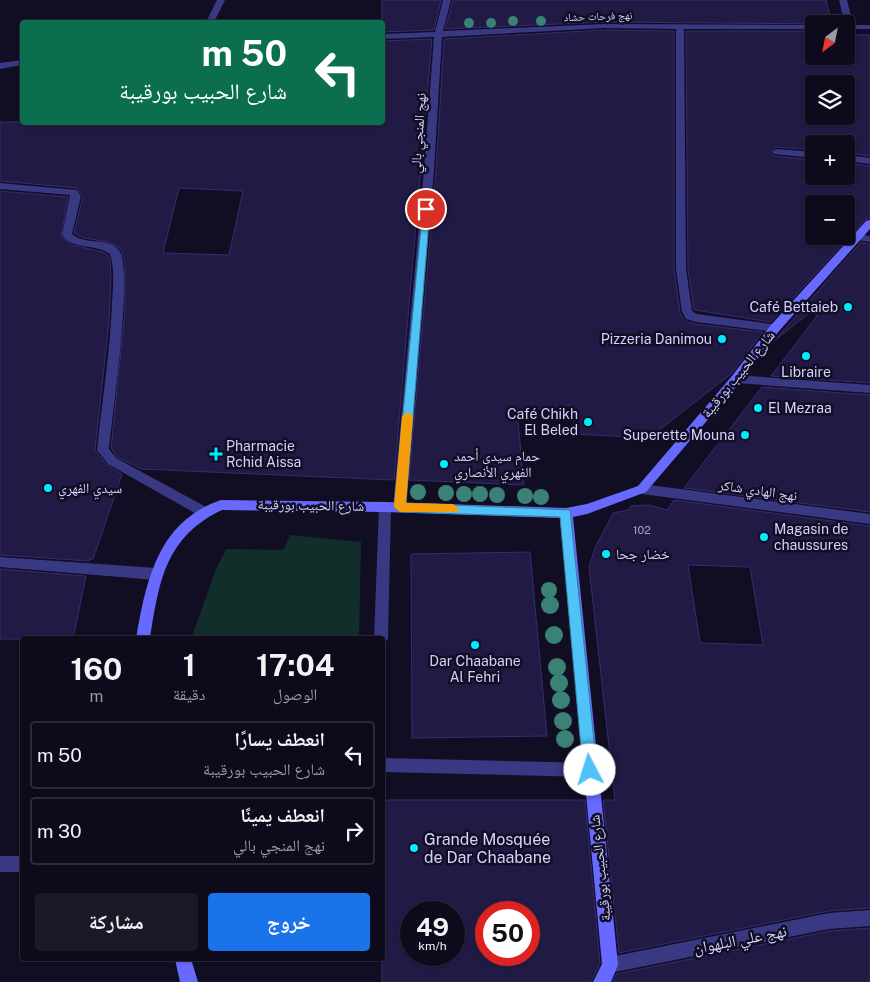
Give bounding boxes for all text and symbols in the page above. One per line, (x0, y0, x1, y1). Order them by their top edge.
street label: نهج فرحات حشاد (563, 9, 633, 24)
north arrow (805, 15, 855, 65)
map controls (805, 15, 855, 245)
text: 50 m (202, 33, 287, 74)
icon: left (305, 40, 370, 105)
button: layers (805, 75, 855, 125)
text: شارع الحبيب بورقيبة (119, 78, 287, 104)
street label: نهج المنجي بالي (407, 92, 432, 174)
button: + (805, 135, 855, 185)
pin (405, 188, 447, 230)
icon: arrive (412, 195, 440, 223)
button: − (805, 195, 855, 245)
place label: Café Bettaieb (750, 299, 838, 315)
marker: Café Bettaieb (842, 301, 854, 313)
street label: شارع الحبيب بورقيبة (698, 327, 779, 422)
place label: Pizzeria Danimou (601, 331, 712, 347)
marker: Pizzeria Danimou (716, 333, 728, 345)
marker: Libraire (800, 350, 812, 362)
place label: Libraire (781, 364, 831, 380)
place label: El Mezraa (768, 400, 832, 416)
marker: El Mezraa (752, 402, 764, 414)
place label: Café Chikh El Beled (507, 406, 578, 438)
marker: Café Chikh El Beled (582, 416, 594, 428)
place label: Superette Mouna (623, 427, 735, 443)
marker: Superette Mouna (739, 429, 751, 441)
place label: Pharmacie Rchid Aissa (226, 438, 301, 470)
marker: Pharmacie Rchid Aissa (210, 448, 222, 460)
place label: حمام سيدي أحمد الفهري الأنصاري (454, 448, 540, 484)
marker: حمام سيدي أحمد الفهري الأنصاري (438, 458, 450, 470)
street label: نهج الهادي شاكر (716, 476, 798, 507)
place label: سيدي الفهري (58, 480, 122, 500)
marker: سيدي الفهري (42, 482, 54, 494)
street label: شارع الحبيب بورقيبة (257, 496, 365, 516)
place label: Magasin de chaussures (774, 521, 849, 553)
house number: 102 (633, 524, 651, 536)
marker: Magasin de chaussures (758, 531, 770, 543)
place label: خضار جحا (616, 546, 670, 563)
marker: خضار جحا (600, 548, 612, 560)
marker: Dar Chaabane Al Fehri (469, 639, 481, 651)
text: 1 (183, 647, 196, 683)
text: 17:04 (256, 647, 335, 683)
text: 160 (70, 651, 122, 687)
place label: Dar Chaabane Al Fehri (429, 653, 521, 685)
text: دقيقة (173, 685, 205, 704)
text: الوصول (273, 685, 317, 704)
text: m (90, 687, 103, 706)
text: انعطف يسارًا (235, 728, 325, 750)
icon: left (340, 741, 368, 769)
position arrow (563, 743, 615, 795)
text: 50 m (37, 744, 82, 766)
text: شارع الحبيب بورقيبة (203, 760, 325, 779)
text: انعطف يمينًا (240, 804, 325, 826)
street label: شارع الحبيب بورقيبة (586, 814, 616, 922)
icon: right (340, 817, 368, 845)
text: 30 m (37, 820, 82, 842)
place label: Grande Mosquée de Dar Chaabane (424, 830, 551, 867)
text: نهج المنجي بالي (233, 836, 325, 855)
marker: Grande Mosquée de Dar Chaabane (408, 842, 420, 854)
button: مشاركة (35, 893, 198, 951)
button: خروج (208, 893, 370, 951)
speed limit sign: 50 (475, 901, 540, 966)
text: 49 (416, 912, 449, 942)
street label: نهج علي البلهوان (692, 921, 789, 961)
text: km/h (418, 939, 447, 953)

